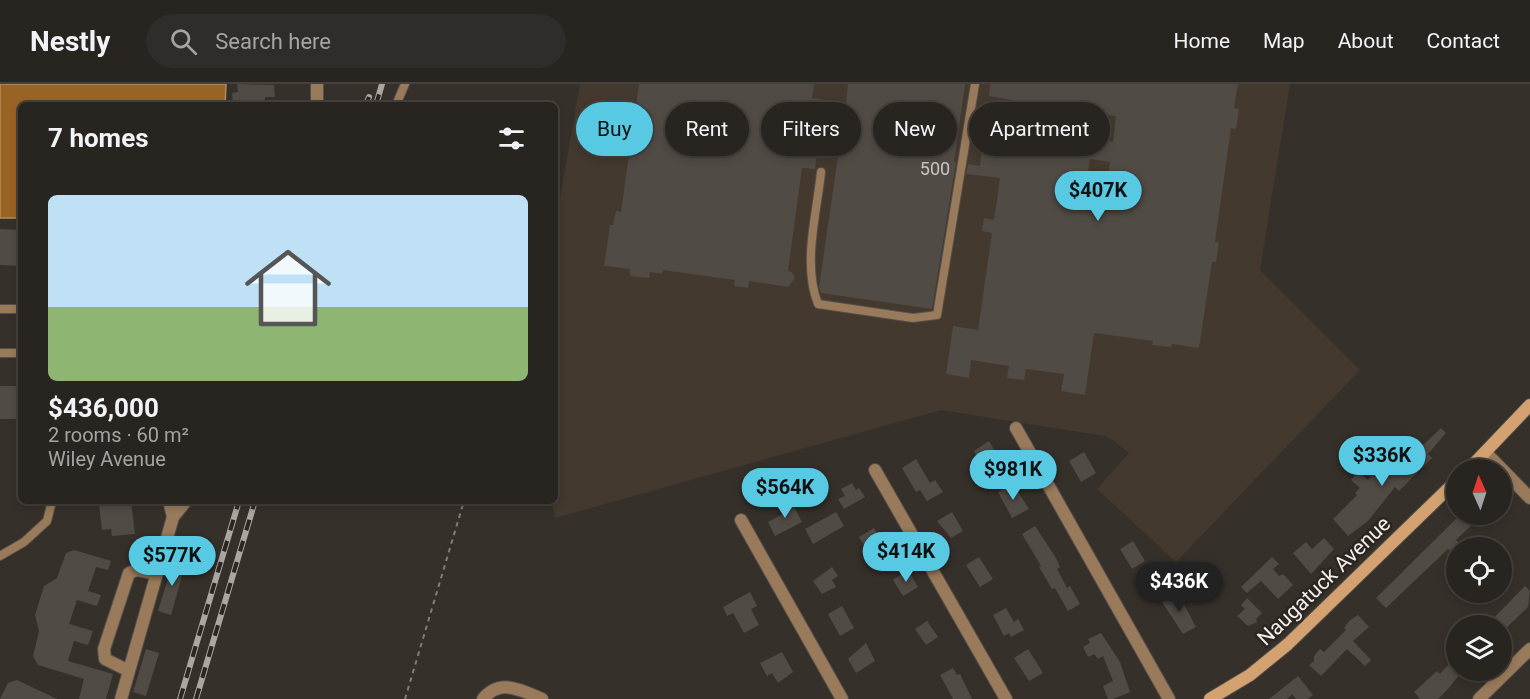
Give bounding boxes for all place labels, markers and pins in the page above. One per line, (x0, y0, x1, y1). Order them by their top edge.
pin: $407K (1056, 171, 1140, 222)
pin: $336K (1340, 436, 1424, 487)
pin: $981K (971, 450, 1055, 501)
pin: $564K (743, 468, 827, 519)
pin: $414K (864, 532, 948, 583)
pin: $577K (130, 536, 214, 587)
pin: $436K (1137, 562, 1221, 613)

